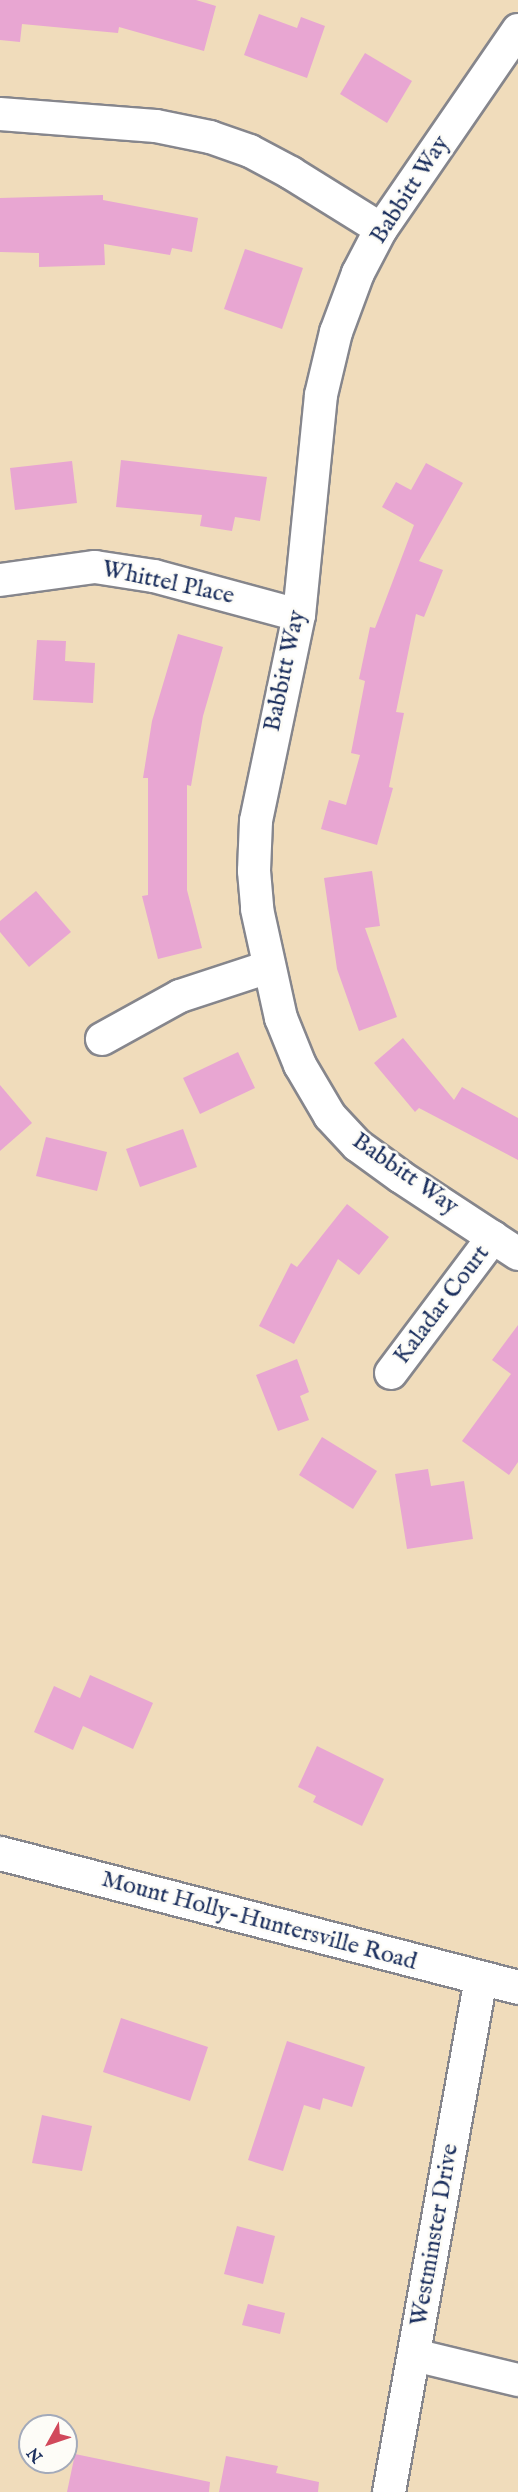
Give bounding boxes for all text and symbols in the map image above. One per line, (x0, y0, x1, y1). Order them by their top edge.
street label: Babbitt Way (364, 130, 456, 250)
street label: Whittel Place (99, 555, 237, 611)
street label: Babbitt Way (258, 608, 312, 734)
street label: Babbitt Way (346, 1127, 464, 1221)
street label: Kaladar Court (388, 1240, 496, 1370)
street label: Mount Holly-Huntersville Road (98, 1865, 420, 1977)
street label: Westminster Drive (405, 2142, 465, 2328)
north arrow (18, 2414, 78, 2474)
text: N (24, 2443, 48, 2466)

